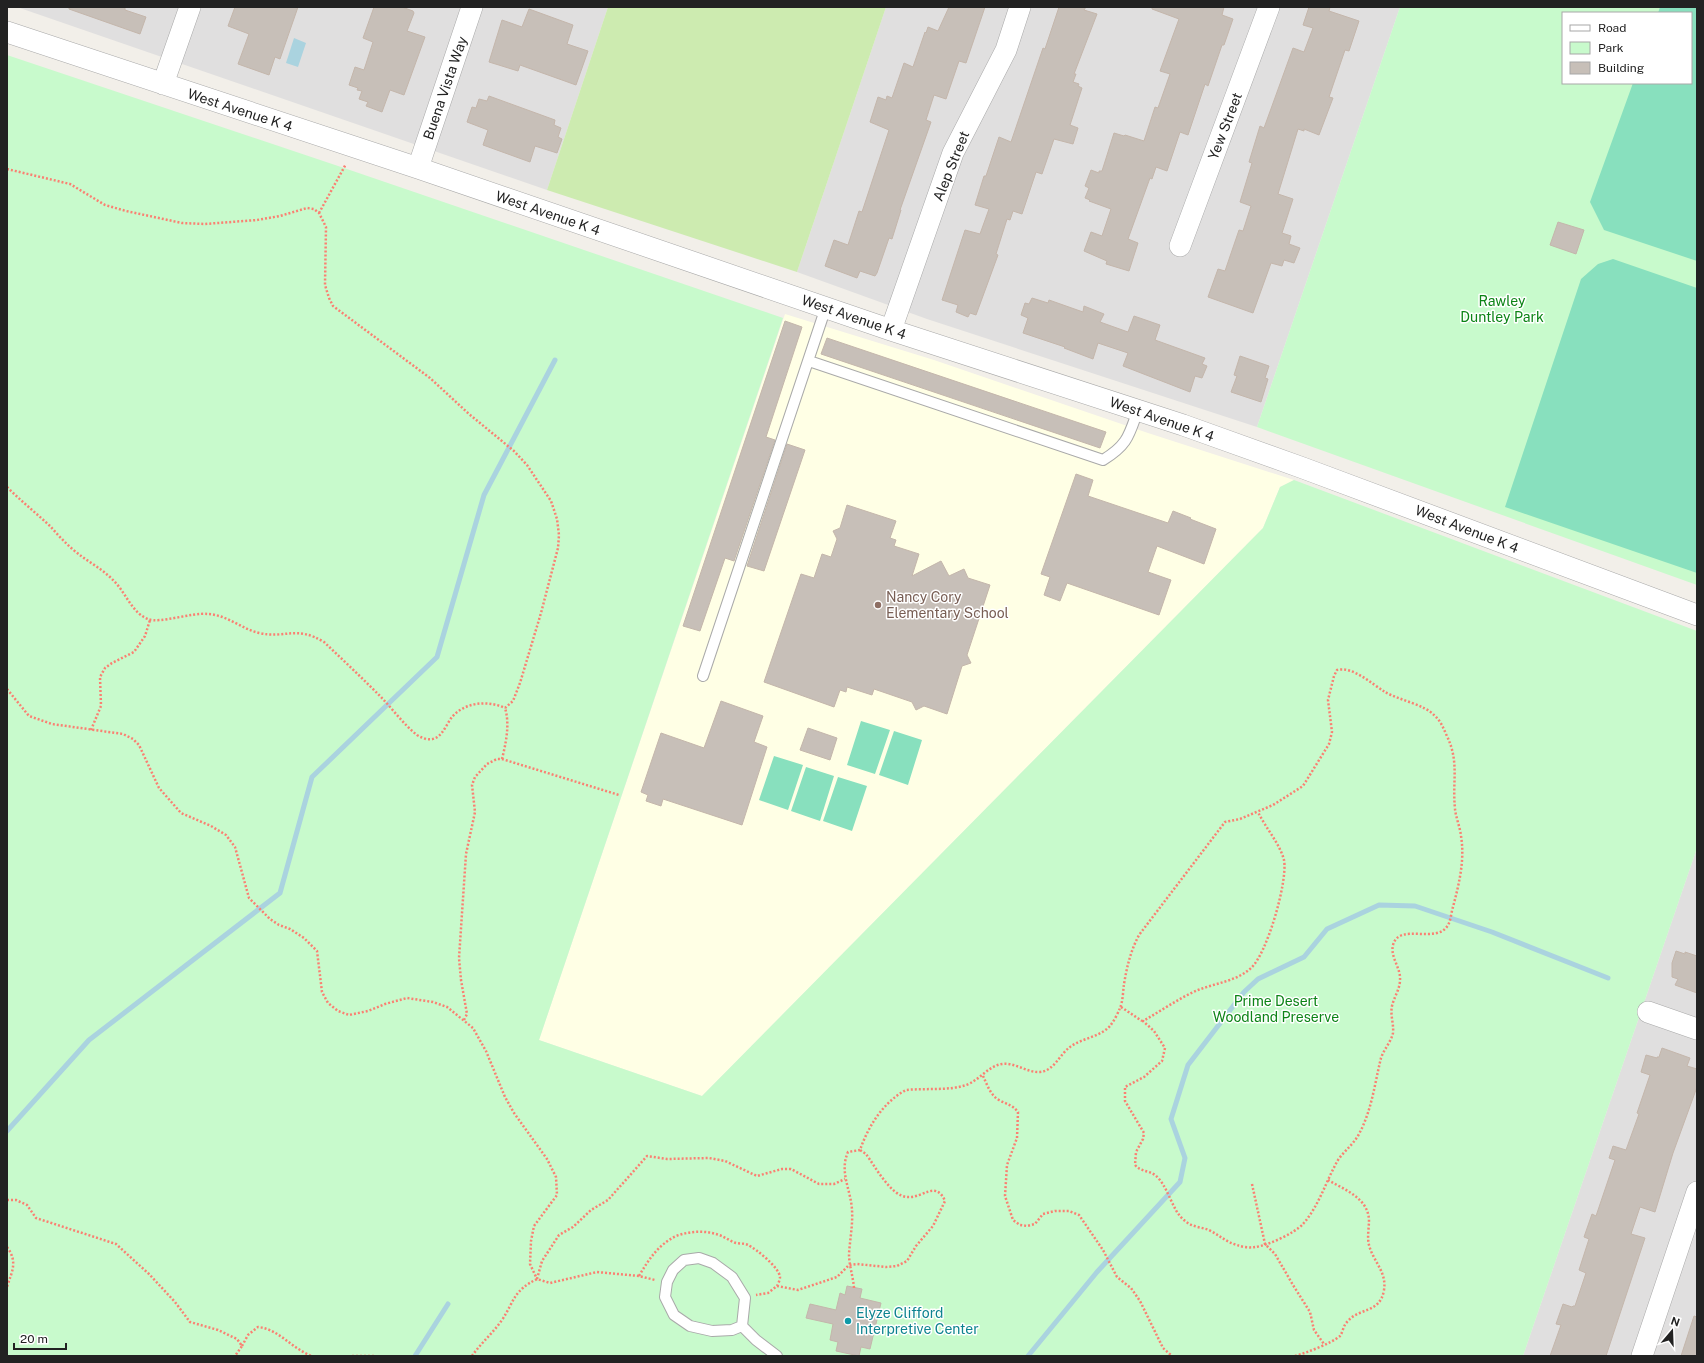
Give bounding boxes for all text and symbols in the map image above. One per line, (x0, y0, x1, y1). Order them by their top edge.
legend (1562, 12, 1692, 84)
text: Road (1598, 21, 1626, 35)
street label: Buena Vista Way (420, 34, 470, 142)
text: Park (1598, 41, 1624, 55)
text: Building (1598, 61, 1644, 75)
street label: West Avenue K 4 (185, 85, 295, 135)
street label: Yew Street (1205, 90, 1245, 162)
street label: Alep Street (930, 129, 972, 203)
street label: West Avenue K 4 (494, 188, 603, 238)
street label: West Avenue K 4 (800, 292, 909, 342)
park label: Rawley Duntley Park (1460, 293, 1544, 325)
street label: West Avenue K 4 (1108, 394, 1217, 444)
street label: West Avenue K 4 (1413, 502, 1521, 556)
place label: Nancy Cory Elementary School (886, 589, 1009, 621)
marker: Nancy Cory Elementary School (873, 600, 883, 610)
park label: Prime Desert Woodland Preserve (1213, 993, 1339, 1025)
place label: Elyze Clifford Interpretive Center (856, 1305, 979, 1337)
north arrow (1652, 1311, 1692, 1351)
text: N (1669, 1314, 1681, 1329)
marker: Elyze Clifford Interpretive Center (843, 1316, 853, 1326)
scale bar (14, 1325, 66, 1351)
text: 20 m (20, 1332, 48, 1346)

